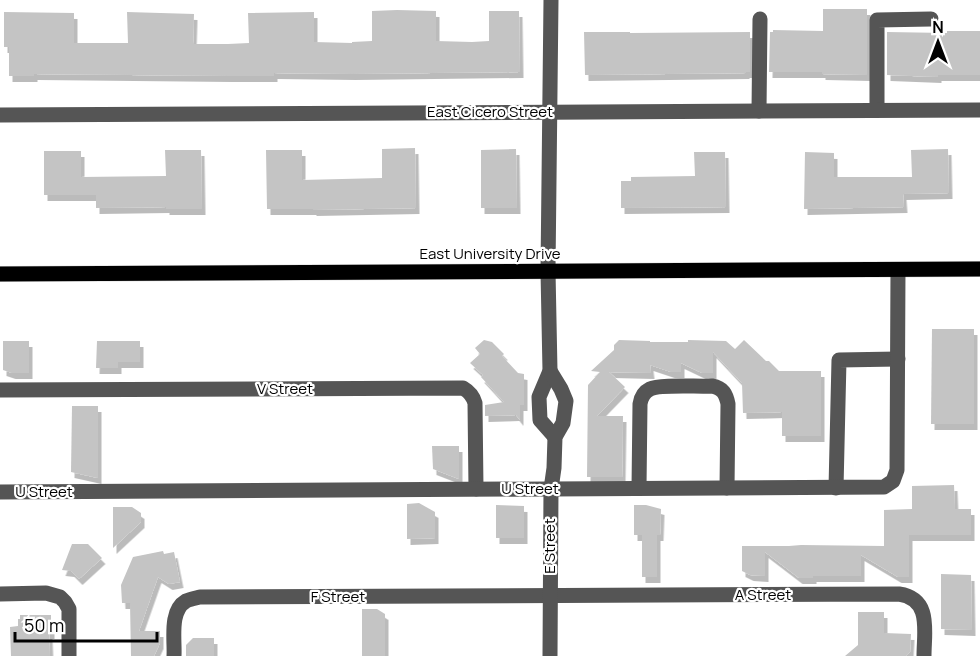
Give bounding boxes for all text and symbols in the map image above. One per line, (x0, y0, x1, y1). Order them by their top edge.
north arrow (908, 12, 968, 72)
text: N (932, 16, 944, 38)
street label: East Cicero Street (427, 101, 553, 122)
street label: East University Drive (419, 243, 561, 264)
street label: V Street (257, 378, 313, 399)
street label: U Street (501, 478, 559, 499)
street label: U Street (15, 481, 73, 502)
street label: E Street (539, 518, 560, 574)
street label: A Street (735, 584, 791, 605)
street label: F Street (311, 586, 365, 607)
scale bar (15, 605, 158, 643)
text: 50 m (24, 613, 64, 637)

